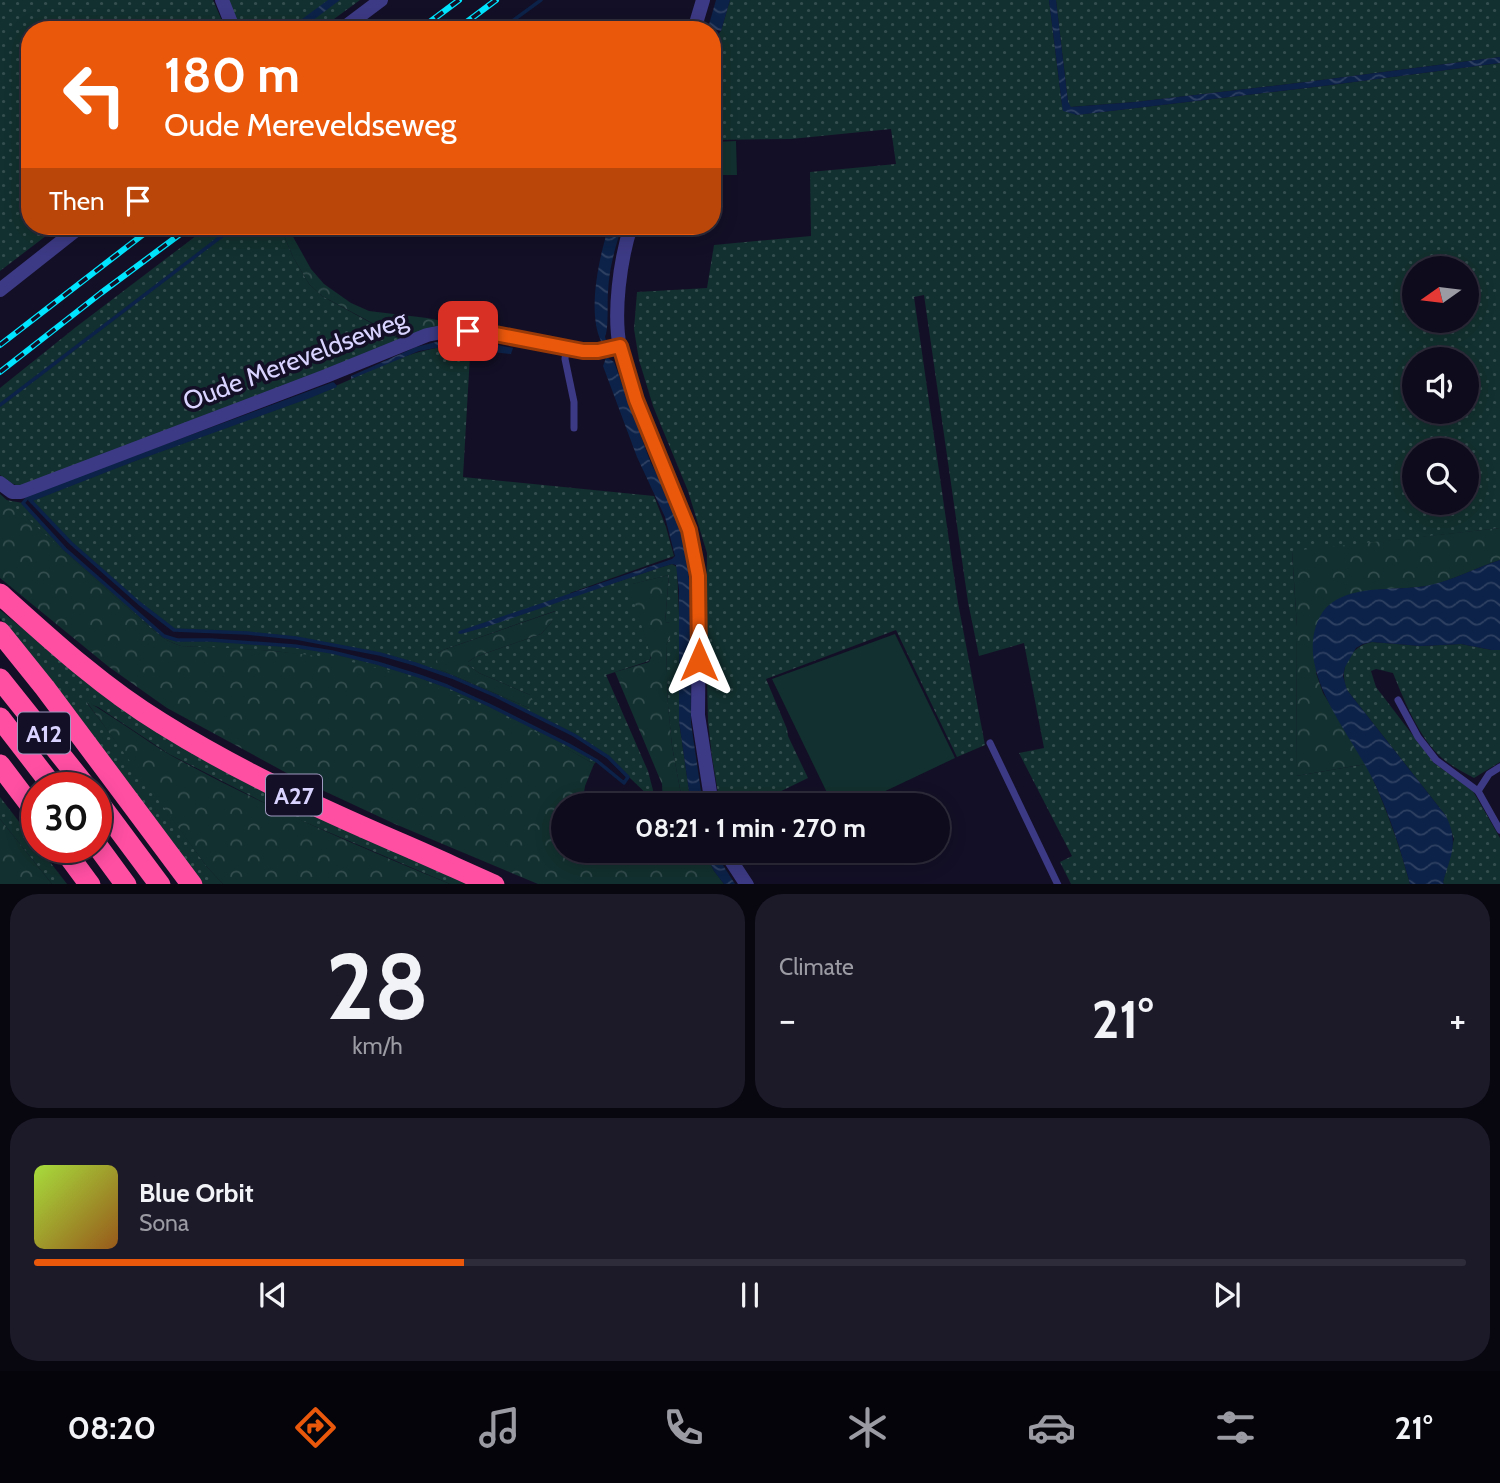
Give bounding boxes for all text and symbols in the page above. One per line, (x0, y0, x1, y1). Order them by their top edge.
text: 180 m (164, 45, 300, 104)
icon: left (49, 49, 140, 140)
text: Oude Mereveldseweg (164, 105, 457, 144)
icon: arrive (119, 182, 157, 220)
text: Then (49, 185, 105, 217)
north arrow (1402, 256, 1479, 332)
map controls (1402, 256, 1479, 515)
pin (438, 301, 498, 361)
street label: Oude Mereveldseweg (178, 302, 413, 418)
icon: arrive (449, 312, 487, 350)
button: sound (1402, 347, 1479, 424)
button: search (1402, 438, 1479, 515)
position arrow (662, 623, 736, 697)
road number: A12 (18, 712, 70, 754)
speed limit sign: 30 (21, 772, 112, 863)
road number: A27 (266, 774, 322, 816)
text: 08:21 · 1 min · 270 m (635, 812, 866, 844)
text: 28 (326, 931, 429, 1042)
text: Climate (779, 953, 854, 981)
text: 21° (1092, 988, 1153, 1051)
text: − (779, 996, 796, 1043)
text: + (1449, 996, 1466, 1043)
text: km/h (352, 1032, 403, 1060)
text: Blue Orbit (139, 1177, 254, 1209)
text: Sona (139, 1209, 189, 1237)
icon: previous (254, 1276, 292, 1314)
icon: pause (731, 1276, 769, 1314)
icon: next (1208, 1276, 1246, 1314)
icon: directions (291, 1403, 340, 1452)
icon: music (475, 1403, 524, 1452)
icon: phone (659, 1403, 708, 1452)
icon: climate (843, 1403, 892, 1452)
icon: car (1027, 1403, 1076, 1452)
icon: filters (1211, 1403, 1260, 1452)
text: 08:20 (67, 1408, 156, 1447)
text: 21° (1394, 1408, 1432, 1447)

